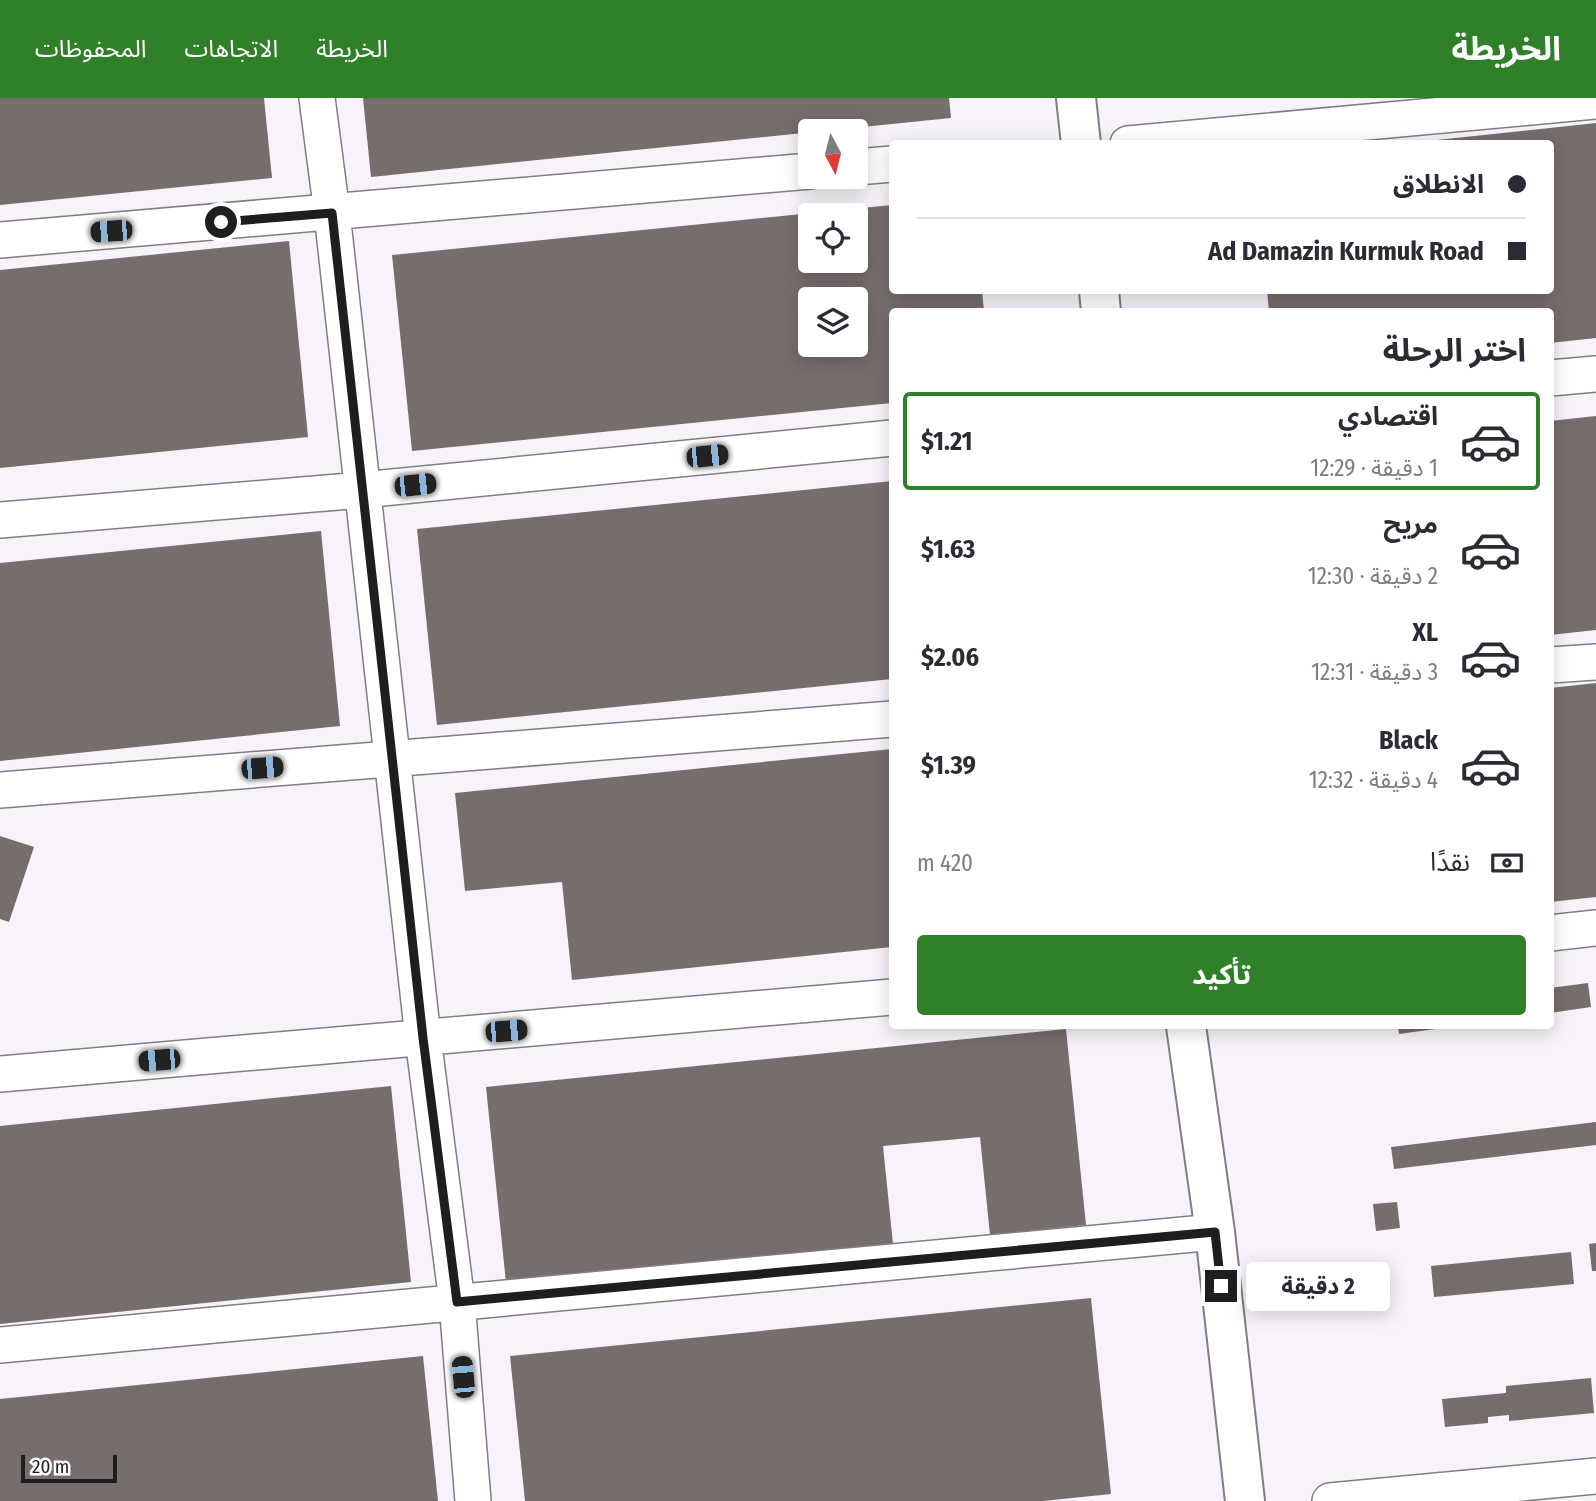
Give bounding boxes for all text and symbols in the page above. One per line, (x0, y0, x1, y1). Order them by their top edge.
text: الخريطة (1451, 29, 1561, 69)
text: المحفوظات (35, 35, 146, 63)
text: الاتجاهات (184, 35, 278, 63)
text: الخريطة (316, 35, 388, 63)
north arrow (798, 119, 868, 189)
map controls (798, 119, 868, 357)
text: الانطلاق (1393, 169, 1484, 200)
button: locate (798, 203, 868, 273)
route start (205, 206, 237, 238)
car (90, 219, 133, 243)
text: Ad Damazin Kurmuk Road (1208, 236, 1484, 267)
button: layers (798, 287, 868, 357)
text: اختر الرحلة (1383, 331, 1526, 369)
text: اقتصادي (1338, 401, 1438, 432)
icon: car (1459, 410, 1522, 473)
text: $1.21 (921, 426, 973, 457)
car (686, 443, 729, 469)
text: 1 دقيقة · 12:29 (1310, 454, 1438, 482)
car (394, 472, 437, 498)
text: مريح (1383, 509, 1438, 540)
icon: car (1459, 518, 1522, 581)
text: $1.63 (921, 534, 975, 565)
text: 2 دقيقة · 12:30 (1308, 562, 1438, 590)
text: XL (1412, 617, 1438, 648)
icon: car (1459, 626, 1522, 689)
text: $2.06 (921, 642, 979, 673)
text: 3 دقيقة · 12:31 (1311, 658, 1438, 686)
text: Black (1379, 725, 1438, 756)
icon: car (1459, 734, 1522, 797)
text: $1.39 (921, 750, 976, 781)
car (241, 756, 284, 780)
text: 4 دقيقة · 12:32 (1309, 766, 1438, 794)
icon: cash (1488, 844, 1526, 882)
text: نقدًا (1430, 847, 1470, 878)
text: 420 m (917, 849, 973, 877)
button: تأكيد (917, 935, 1526, 1015)
car (485, 1019, 528, 1043)
car (138, 1048, 181, 1072)
callout: 2 دقيقة (1246, 1262, 1389, 1310)
route end (1205, 1270, 1237, 1302)
text: 2 دقيقة (1281, 1272, 1355, 1300)
car (451, 1355, 476, 1399)
scale bar (21, 1452, 117, 1484)
text: 20 m (32, 1455, 69, 1478)

